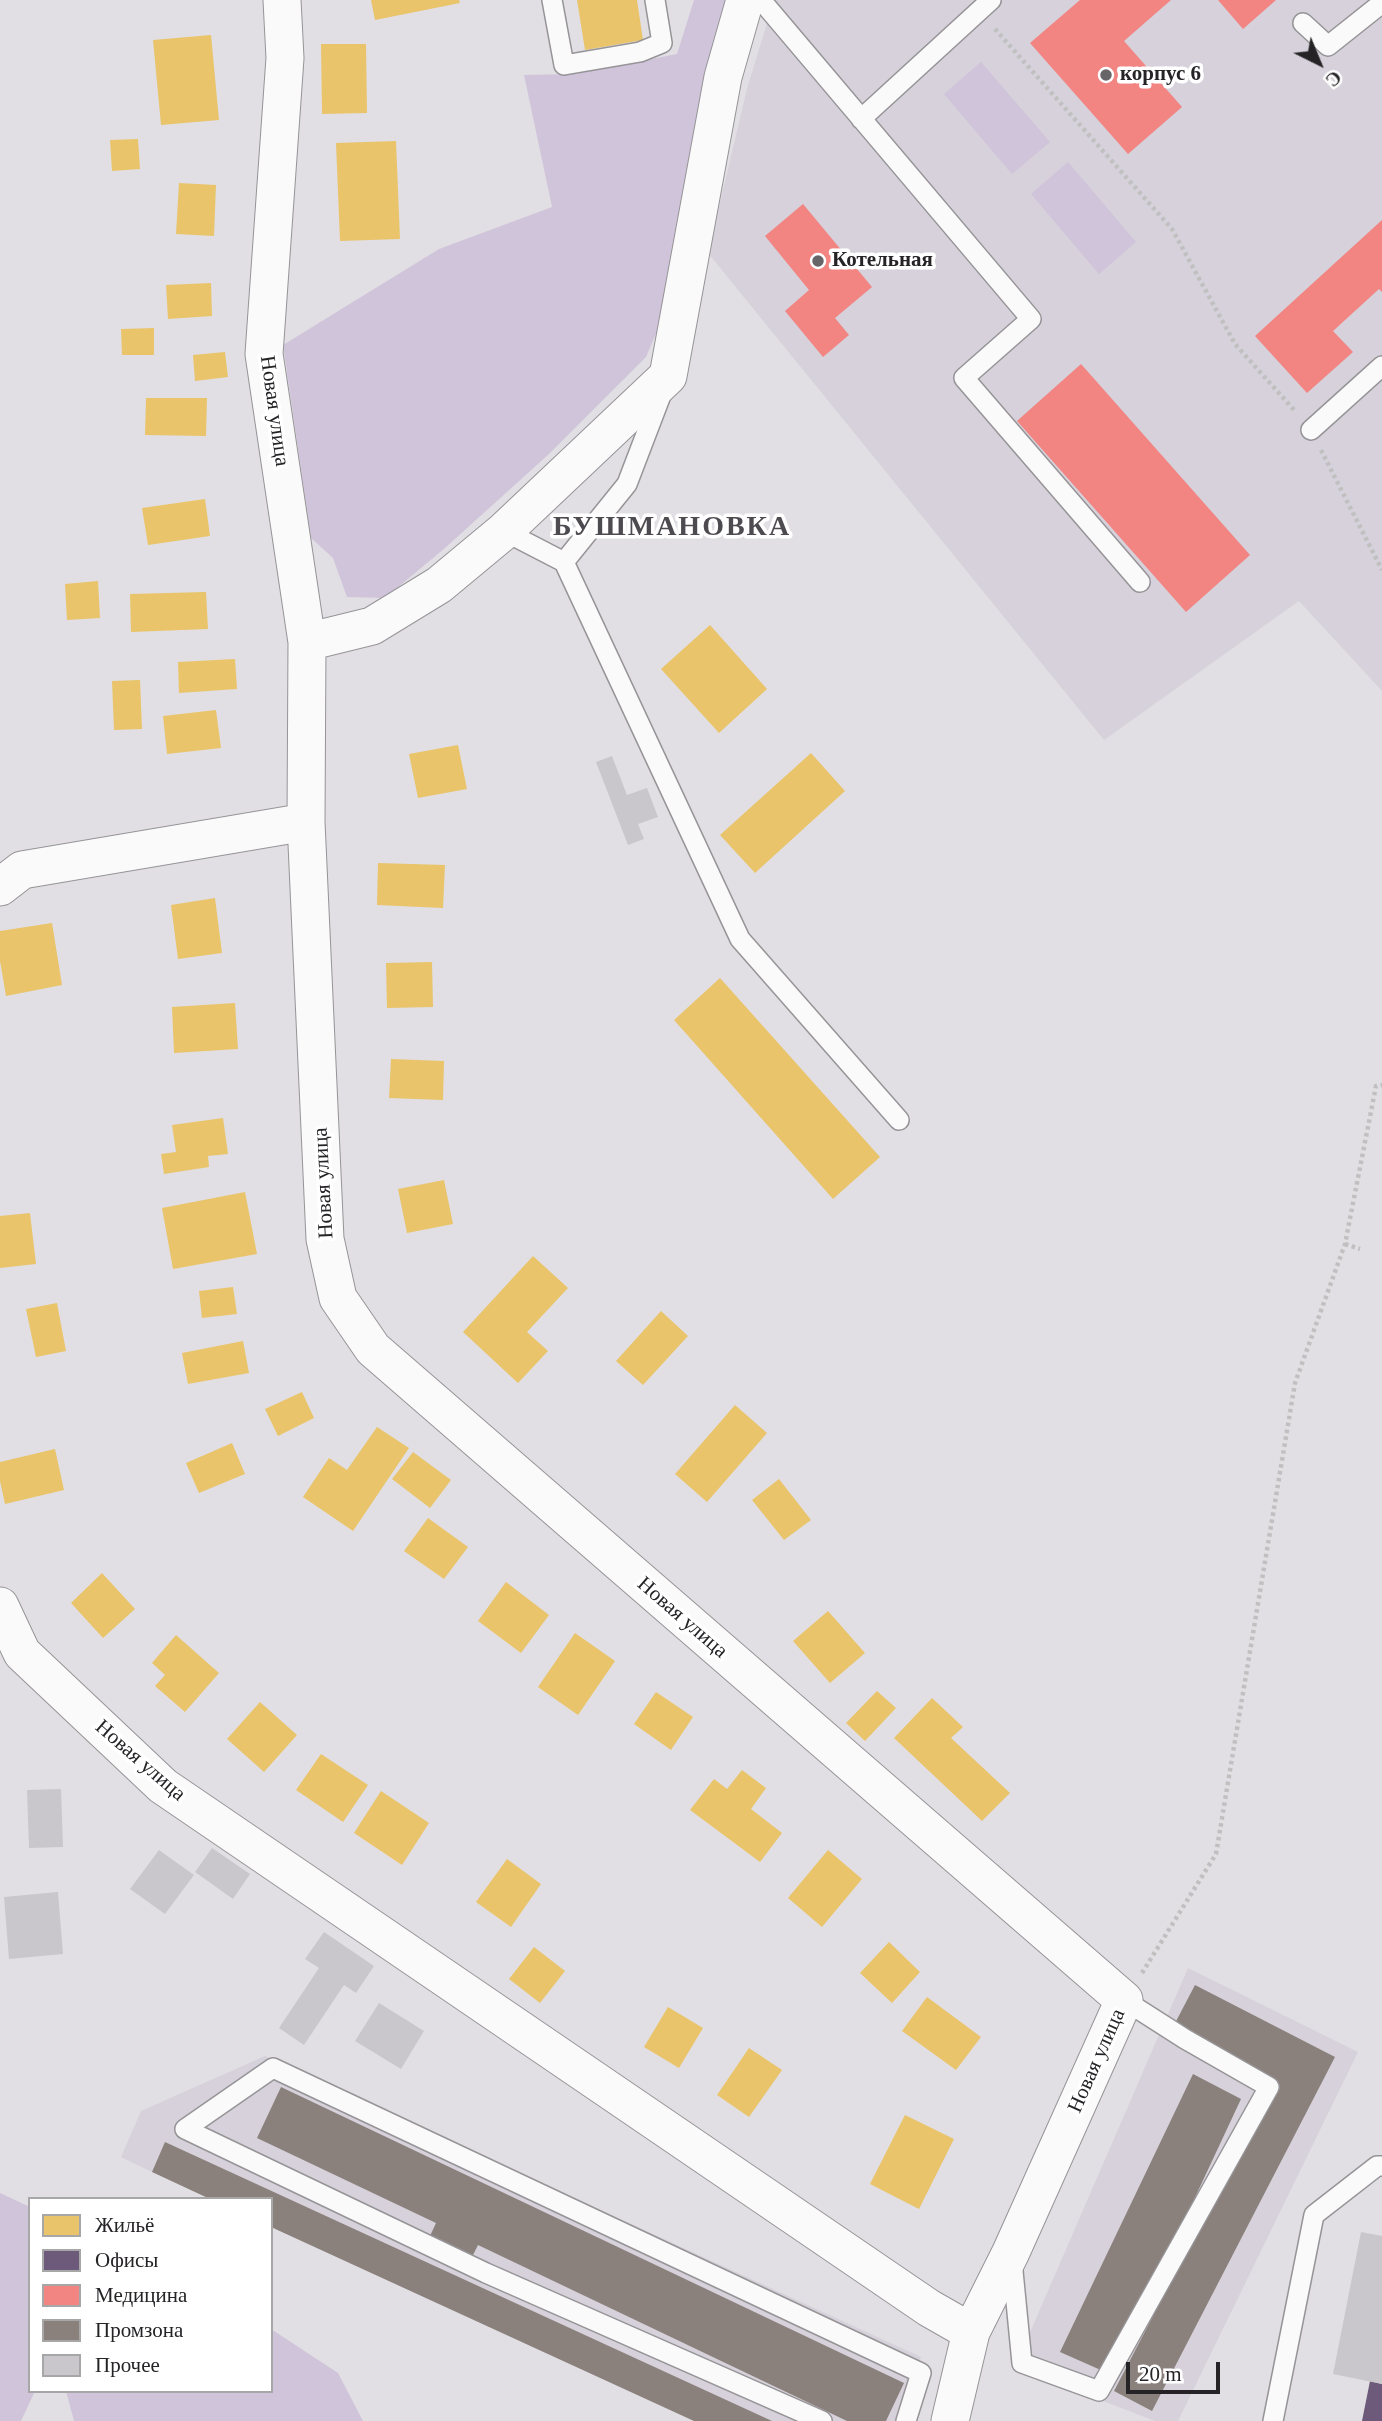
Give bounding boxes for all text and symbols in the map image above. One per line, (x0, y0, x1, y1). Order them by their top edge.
north arrow (1284, 28, 1354, 98)
place label: корпус 6 (1120, 62, 1201, 88)
text: С (1321, 66, 1346, 91)
marker: корпус 6 (1098, 67, 1114, 83)
place label: Котельная (832, 248, 933, 274)
marker: Котельная (810, 253, 826, 269)
street label: Новая улица (254, 354, 294, 468)
district label: БУШМАНОВКА (554, 511, 790, 545)
street label: Новая улица (309, 1127, 339, 1239)
street label: Новая улица (632, 1572, 732, 1664)
street label: Новая улица (90, 1715, 190, 1807)
street label: Новая улица (1063, 2005, 1131, 2117)
legend (28, 2197, 273, 2393)
text: Жильё (95, 2213, 154, 2237)
text: Офисы (95, 2248, 158, 2272)
text: Медицина (95, 2283, 187, 2307)
text: Промзона (95, 2318, 183, 2342)
scale bar (1130, 2348, 1224, 2392)
text: Прочее (95, 2353, 160, 2377)
text: 20 m (1139, 2362, 1182, 2386)

